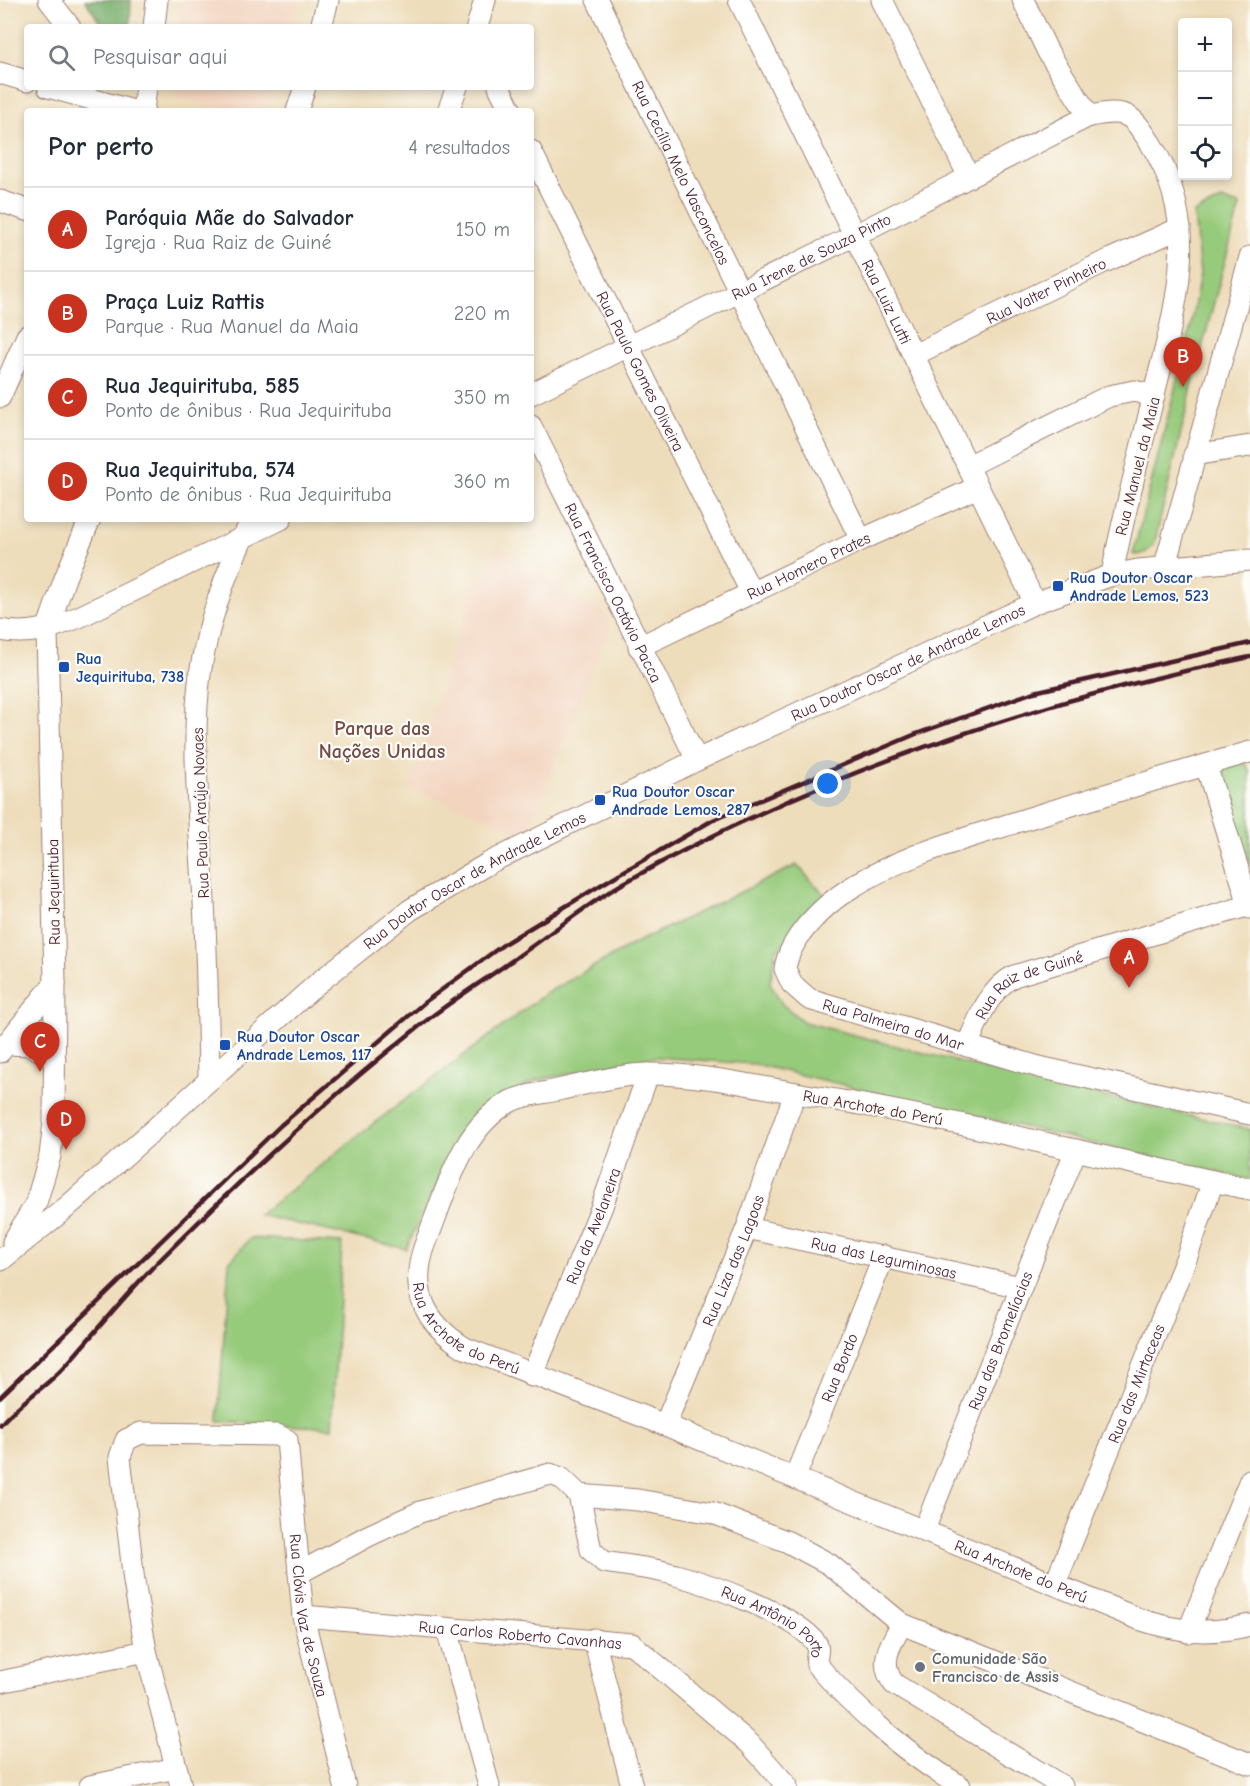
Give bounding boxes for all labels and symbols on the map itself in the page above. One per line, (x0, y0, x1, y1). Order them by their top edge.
street label: Rua Cecília Melo Vasconcelos (628, 78, 733, 268)
street label: Rua Irene de Souza Pinto (729, 210, 894, 304)
street label: Rua Valter Pinheiro (984, 254, 1109, 328)
street label: Rua Luiz Lutti (858, 257, 915, 347)
street label: Rua Paulo Gomes Oliveira (592, 289, 687, 455)
pin: B (1164, 338, 1202, 387)
street label: Rua Manuel da Maia (1112, 395, 1164, 538)
street label: Rua Francisco Octávio Pacca (561, 500, 665, 686)
street label: Rua Homero Prates (744, 529, 874, 604)
place label: Rua Doutor Oscar Andrade Lemos, 523 (1070, 569, 1209, 605)
marker: Rua Doutor Oscar Andrade Lemos, 523 (1051, 579, 1065, 593)
street label: Rua Doutor Oscar de Andrade Lemos (788, 601, 1028, 725)
place label: Rua Jequirituba, 738 (76, 650, 184, 686)
marker: Rua Jequirituba, 738 (57, 660, 71, 674)
district label: Parque das Nações Unidas (319, 717, 445, 763)
street label: Rua Paulo Araújo Novaes (189, 727, 213, 899)
your location (813, 769, 842, 798)
place label: Rua Doutor Oscar Andrade Lemos, 287 (612, 783, 751, 819)
marker: Rua Doutor Oscar Andrade Lemos, 287 (593, 793, 607, 807)
street label: Rua Doutor Oscar de Andrade Lemos (360, 808, 589, 954)
street label: Rua Jequirituba (44, 839, 64, 945)
pin: A (1110, 938, 1148, 988)
street label: Rua Raiz de Guiné (972, 948, 1085, 1022)
street label: Rua Palmeira do Mar (820, 996, 966, 1054)
pin: C (20, 1022, 60, 1072)
place label: Rua Doutor Oscar Andrade Lemos, 117 (237, 1028, 372, 1064)
marker: Rua Doutor Oscar Andrade Lemos, 117 (218, 1038, 232, 1052)
street label: Rua Archote do Perú (801, 1087, 944, 1129)
pin: D (46, 1100, 86, 1150)
street label: Rua da Avelaneira (563, 1166, 625, 1287)
street label: Rua Liza das Lagoas (699, 1192, 768, 1329)
street label: Rua das Leguminosas (809, 1234, 958, 1283)
street label: Rua das Bromelíacias (965, 1269, 1037, 1413)
street label: Rua Archote do Perú (409, 1281, 522, 1378)
street label: Rua das Mirtaceas (1105, 1322, 1169, 1446)
street label: Rua Bordo (818, 1331, 862, 1405)
street label: Rua Clóvis Vaz de Souza (286, 1533, 331, 1699)
street label: Rua Archote do Perú (952, 1537, 1090, 1607)
street label: Rua Antônio Porto (719, 1583, 826, 1659)
street label: Rua Carlos Roberto Cavanhas (418, 1618, 623, 1653)
place label: Comunidade São Francisco de Assis (932, 1650, 1059, 1686)
marker: Comunidade São Francisco de Assis (913, 1660, 927, 1674)

